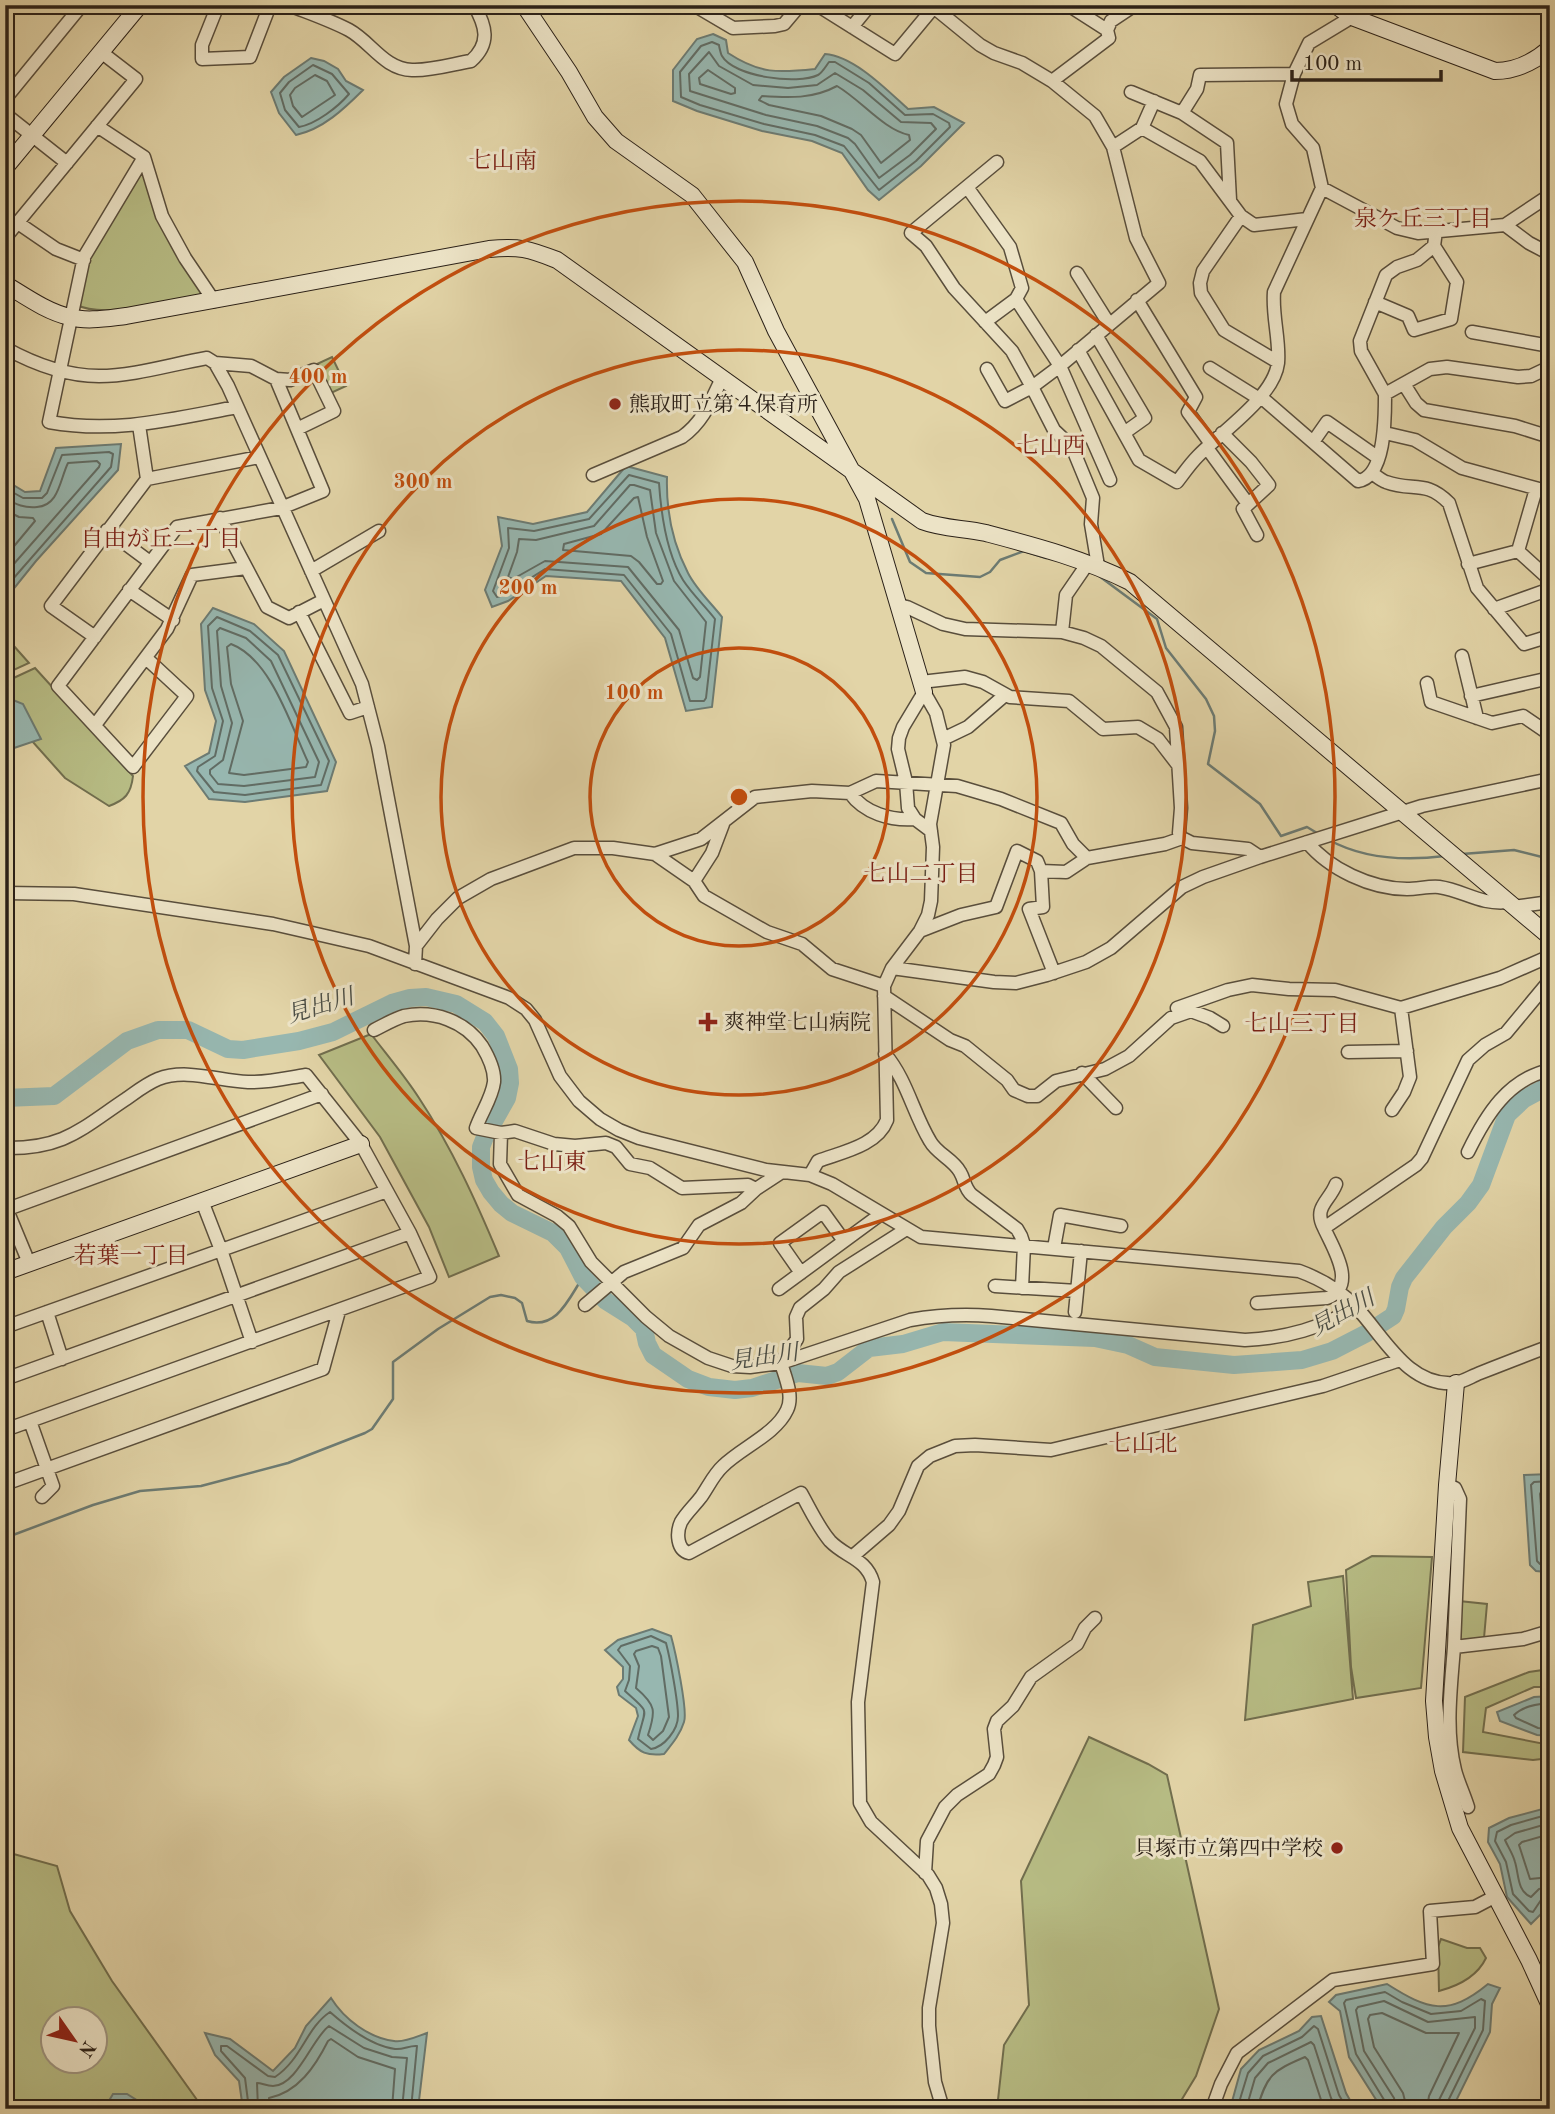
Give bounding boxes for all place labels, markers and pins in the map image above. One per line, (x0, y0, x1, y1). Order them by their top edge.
place label: 熊取町立第４保育所 (629, 393, 818, 416)
marker: 熊取町立第４保育所 (607, 396, 623, 412)
centre of rings (727, 785, 751, 809)
place label: 爽神堂七山病院 (724, 1011, 871, 1034)
marker: 爽神堂七山病院 (698, 1012, 718, 1032)
place label: 貝塚市立第四中学校 (1134, 1837, 1323, 1860)
marker: 貝塚市立第四中学校 (1329, 1840, 1345, 1856)

